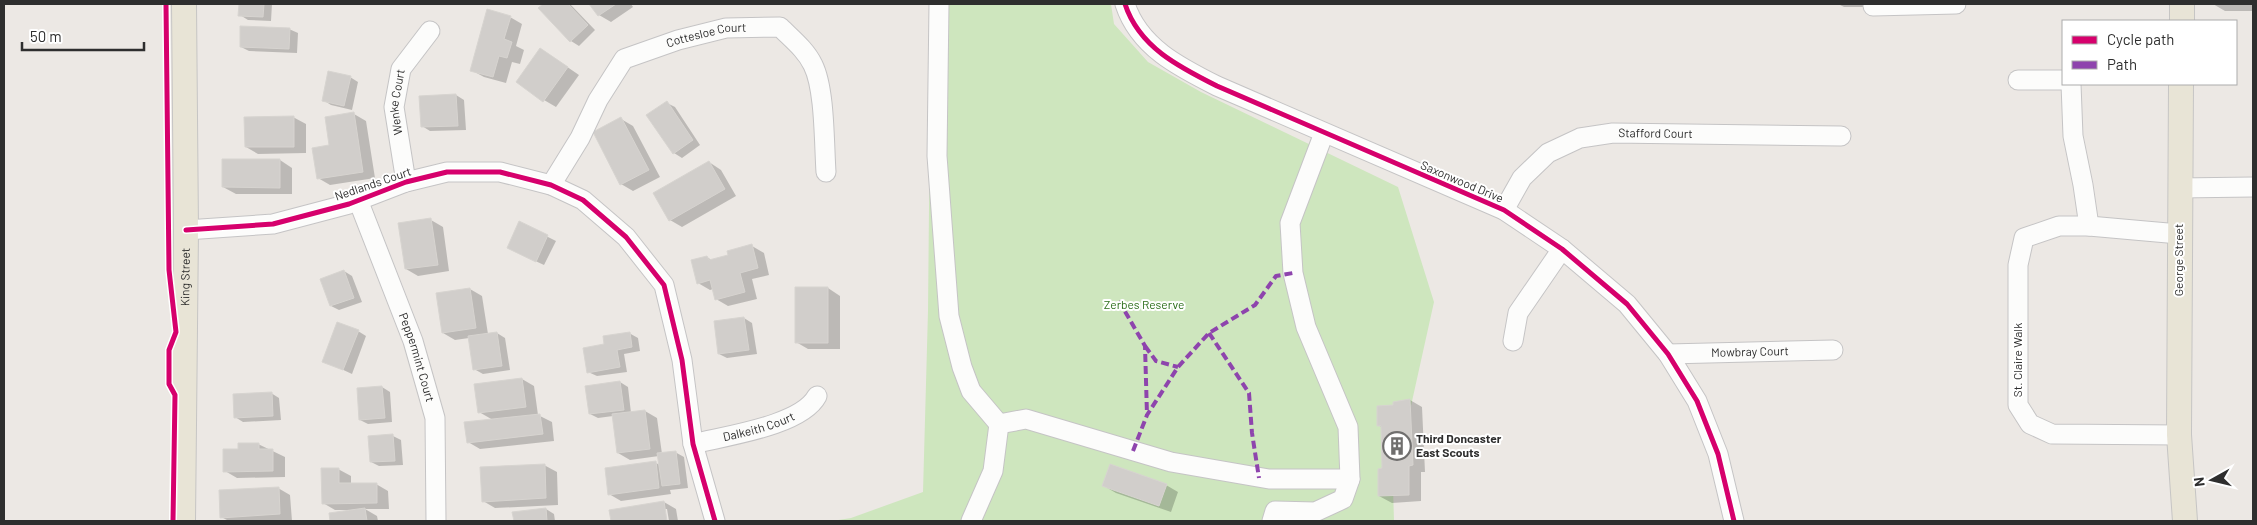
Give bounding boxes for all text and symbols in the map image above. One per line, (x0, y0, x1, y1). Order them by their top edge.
scale bar (22, 20, 145, 52)
street label: Cottesloe Court (664, 20, 746, 50)
legend (2062, 20, 2237, 85)
text: 50 m (30, 27, 62, 45)
text: Cycle path (2107, 30, 2174, 48)
text: Path (2107, 55, 2137, 73)
street label: Wenke Court (386, 68, 407, 136)
street label: Stafford Court (1618, 125, 1693, 140)
street label: Saxonwood Drive (1419, 157, 1506, 205)
street label: Nedlands Court (332, 163, 413, 203)
street label: George Street (2171, 224, 2185, 296)
street label: King Street (177, 248, 192, 306)
park label: Zerbes Reserve (1104, 297, 1184, 311)
street label: Peppermint Court (397, 310, 438, 403)
street label: St. Claire Walk (2010, 323, 2024, 397)
street label: Mowbray Court (1711, 343, 1789, 359)
street label: Dalkeith Court (721, 409, 797, 443)
building icon: Third Doncaster East Scouts (1382, 431, 1412, 461)
place label: Third Doncaster East Scouts (1416, 431, 1502, 459)
north arrow (2187, 455, 2237, 505)
text: N (2190, 476, 2208, 488)

